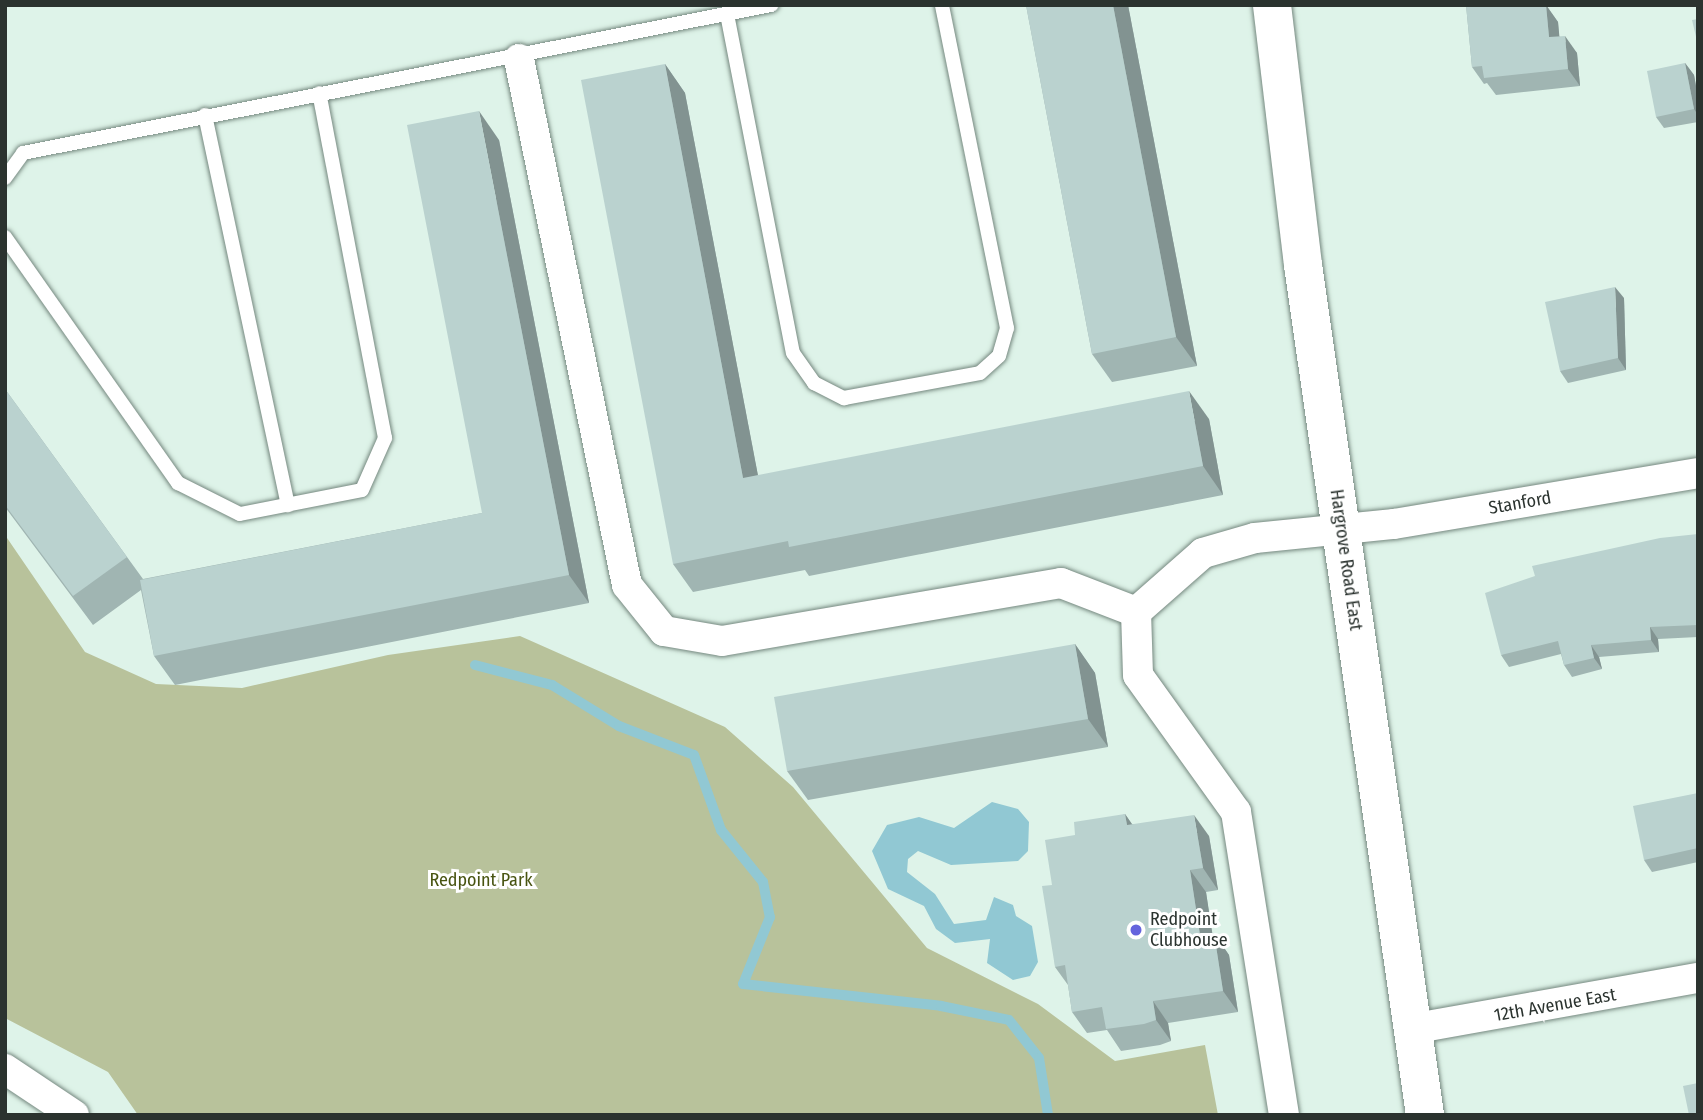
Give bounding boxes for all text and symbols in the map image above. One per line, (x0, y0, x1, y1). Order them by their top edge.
street label: Stanford (1487, 487, 1553, 519)
street label: Hargrove Road East (1325, 488, 1367, 632)
park label: Redpoint Park (429, 869, 533, 891)
place label: Redpoint Clubhouse (1150, 909, 1228, 951)
marker: Redpoint Clubhouse (1128, 922, 1144, 938)
street label: 12th Avenue East (1492, 984, 1618, 1026)

